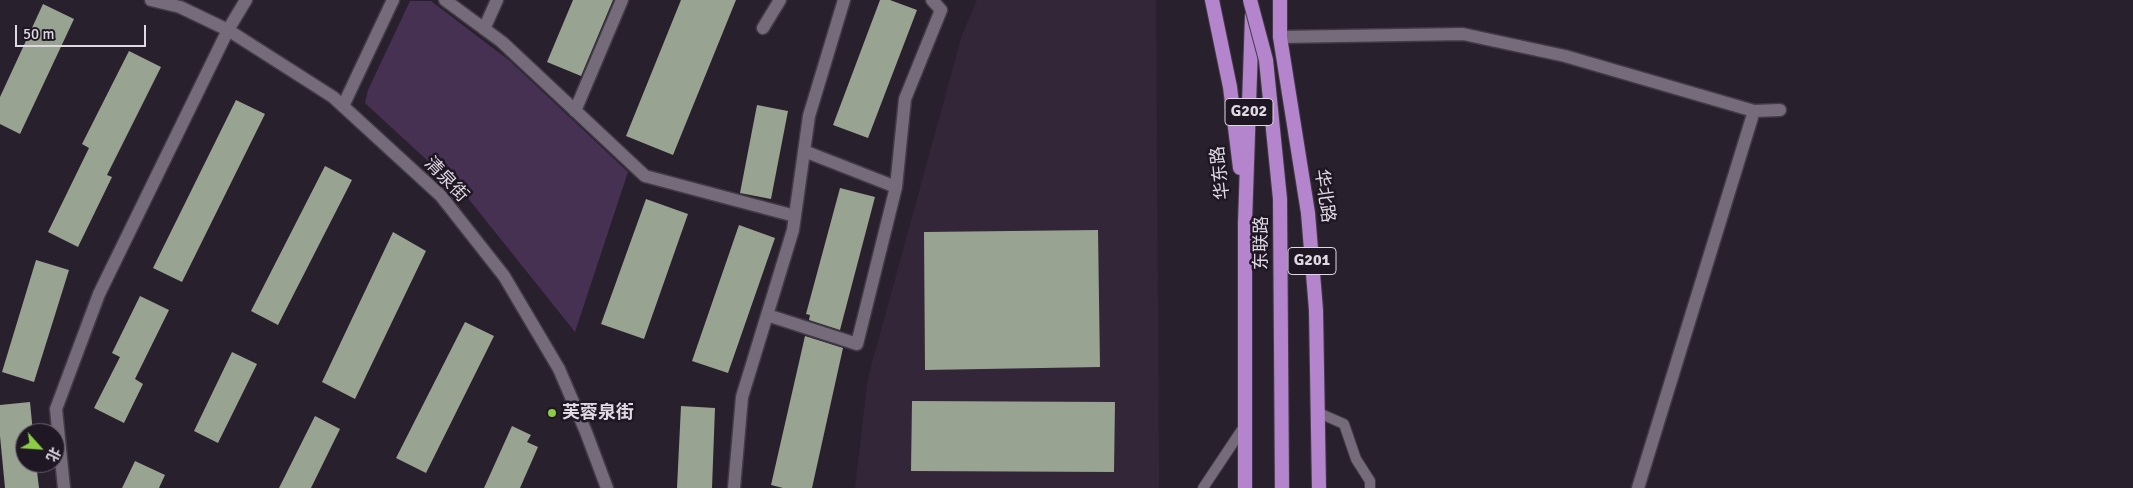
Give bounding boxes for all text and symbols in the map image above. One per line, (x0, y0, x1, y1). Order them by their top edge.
scale bar (18, 15, 149, 47)
text: 50 m (23, 25, 54, 43)
road number: G202 (1225, 98, 1273, 125)
street label: 华东路 (1207, 145, 1235, 201)
street label: 清泉街 (419, 153, 473, 207)
street label: 华北路 (1310, 168, 1338, 224)
street label: 东联路 (1251, 216, 1273, 270)
road number: G201 (1288, 248, 1336, 274)
place label: 芙蓉泉街 (562, 402, 634, 424)
marker: 芙蓉泉街 (546, 407, 558, 419)
north arrow (15, 423, 65, 473)
text: 北 (42, 444, 64, 464)

